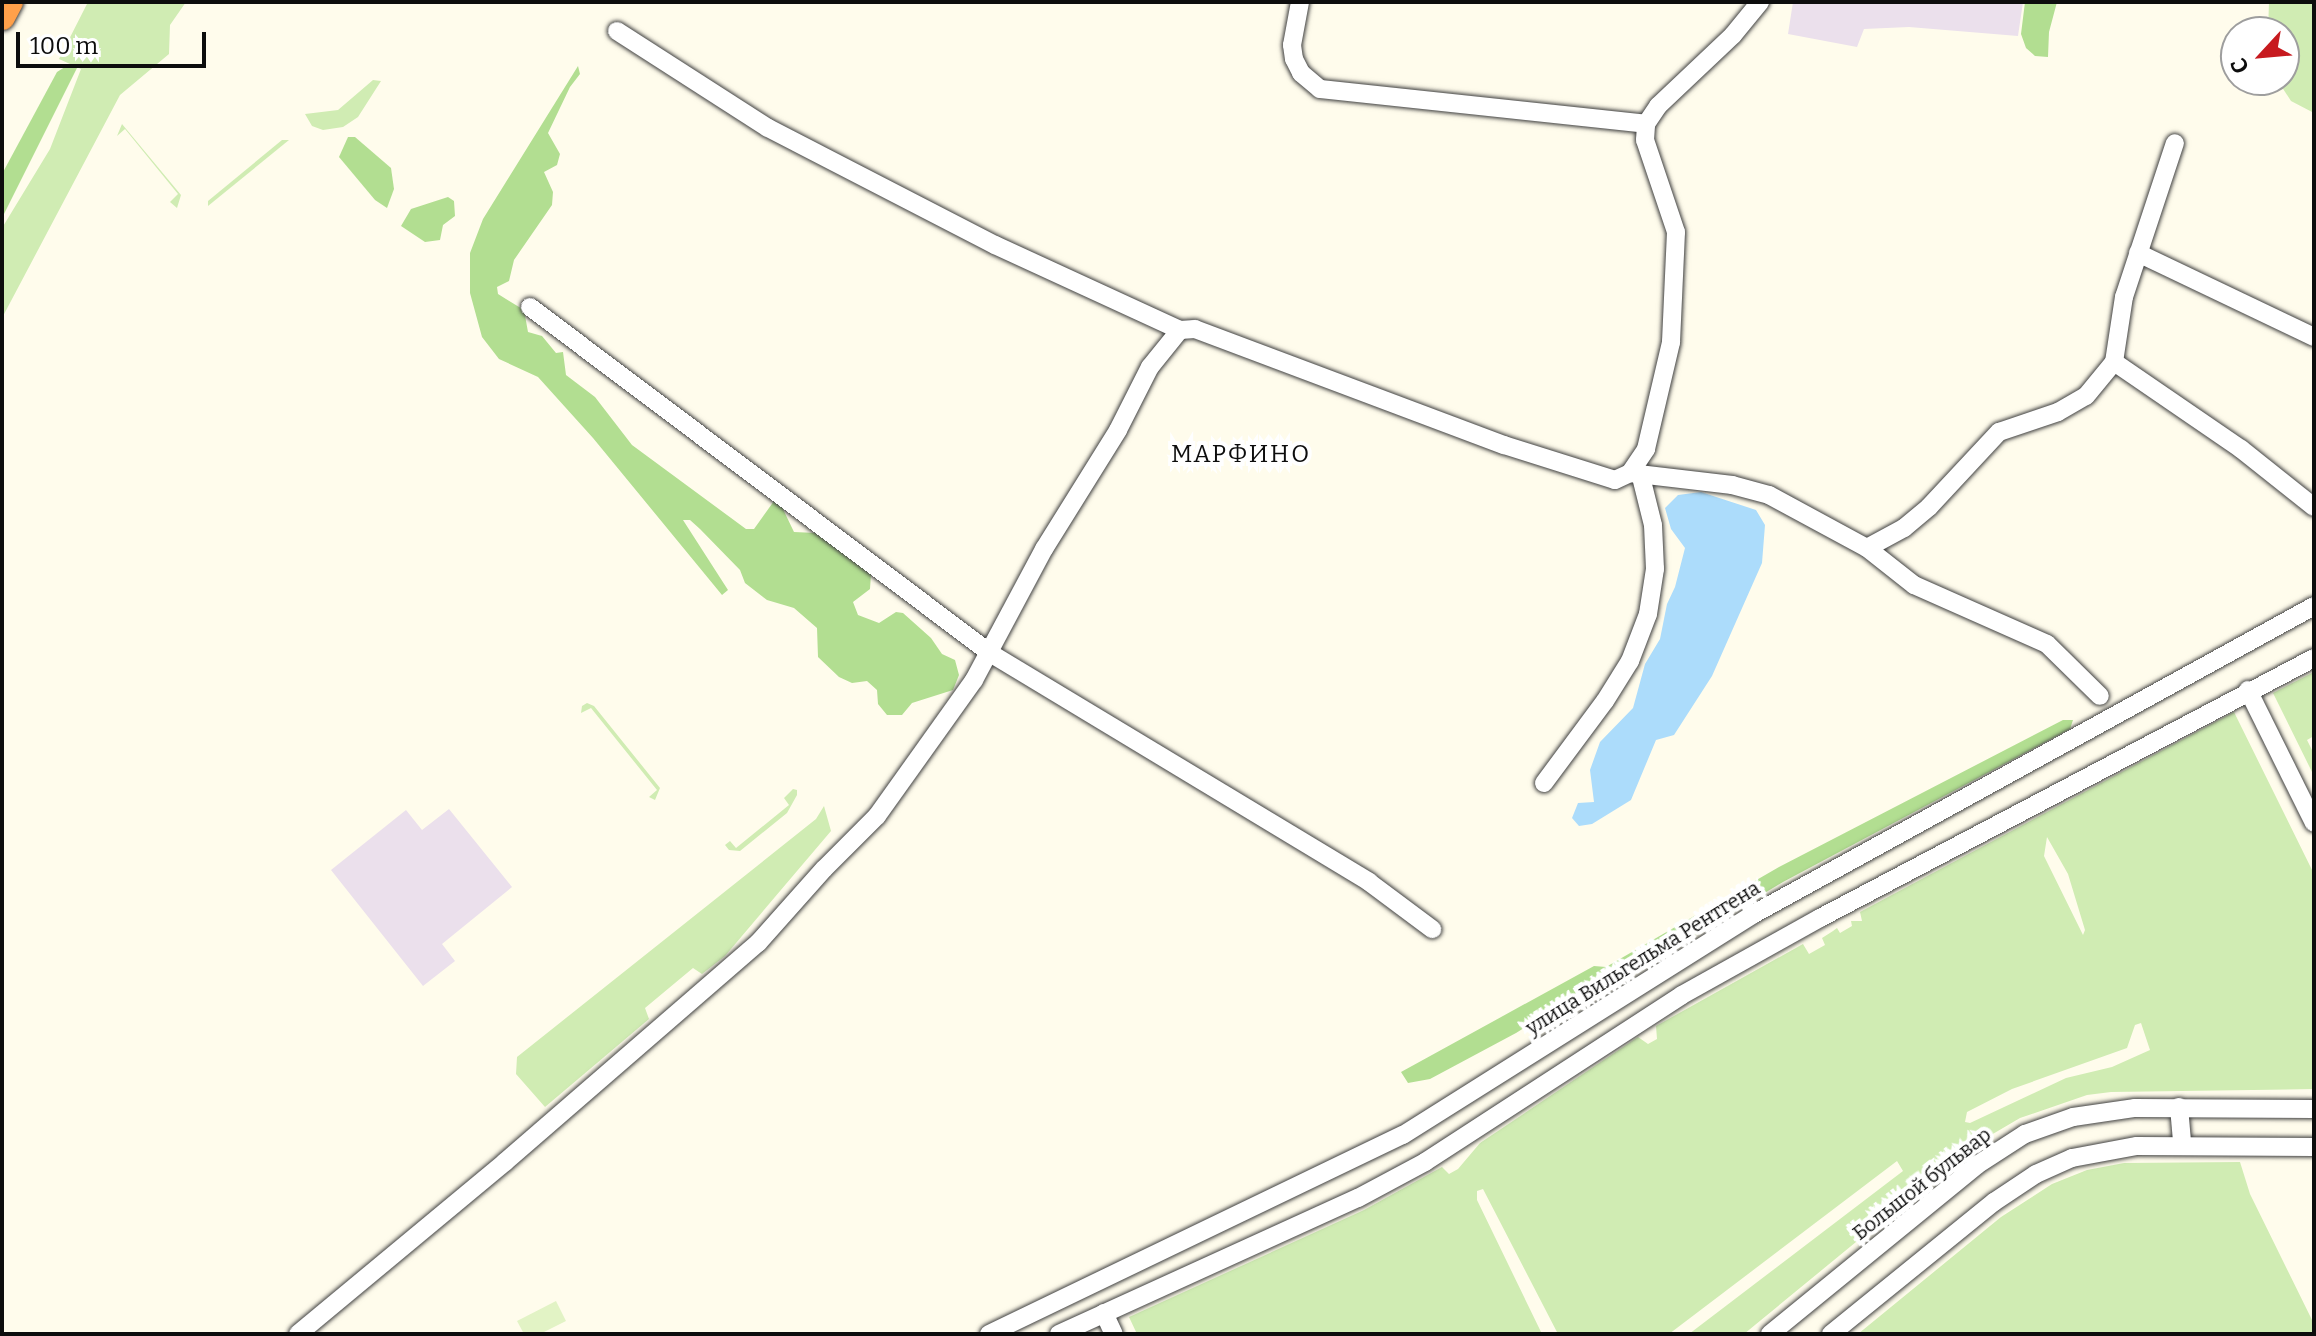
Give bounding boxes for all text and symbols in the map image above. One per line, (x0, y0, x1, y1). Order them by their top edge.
scale bar (20, 16, 210, 66)
north arrow (2220, 16, 2300, 96)
text: 100 m (30, 32, 98, 60)
text: С (2225, 54, 2255, 78)
district label: МАРФИНО (1171, 441, 1311, 469)
street label: улица Вильгельма Рентгена (1521, 876, 1765, 1040)
street label: Большой бульвар (1848, 1123, 1996, 1245)

